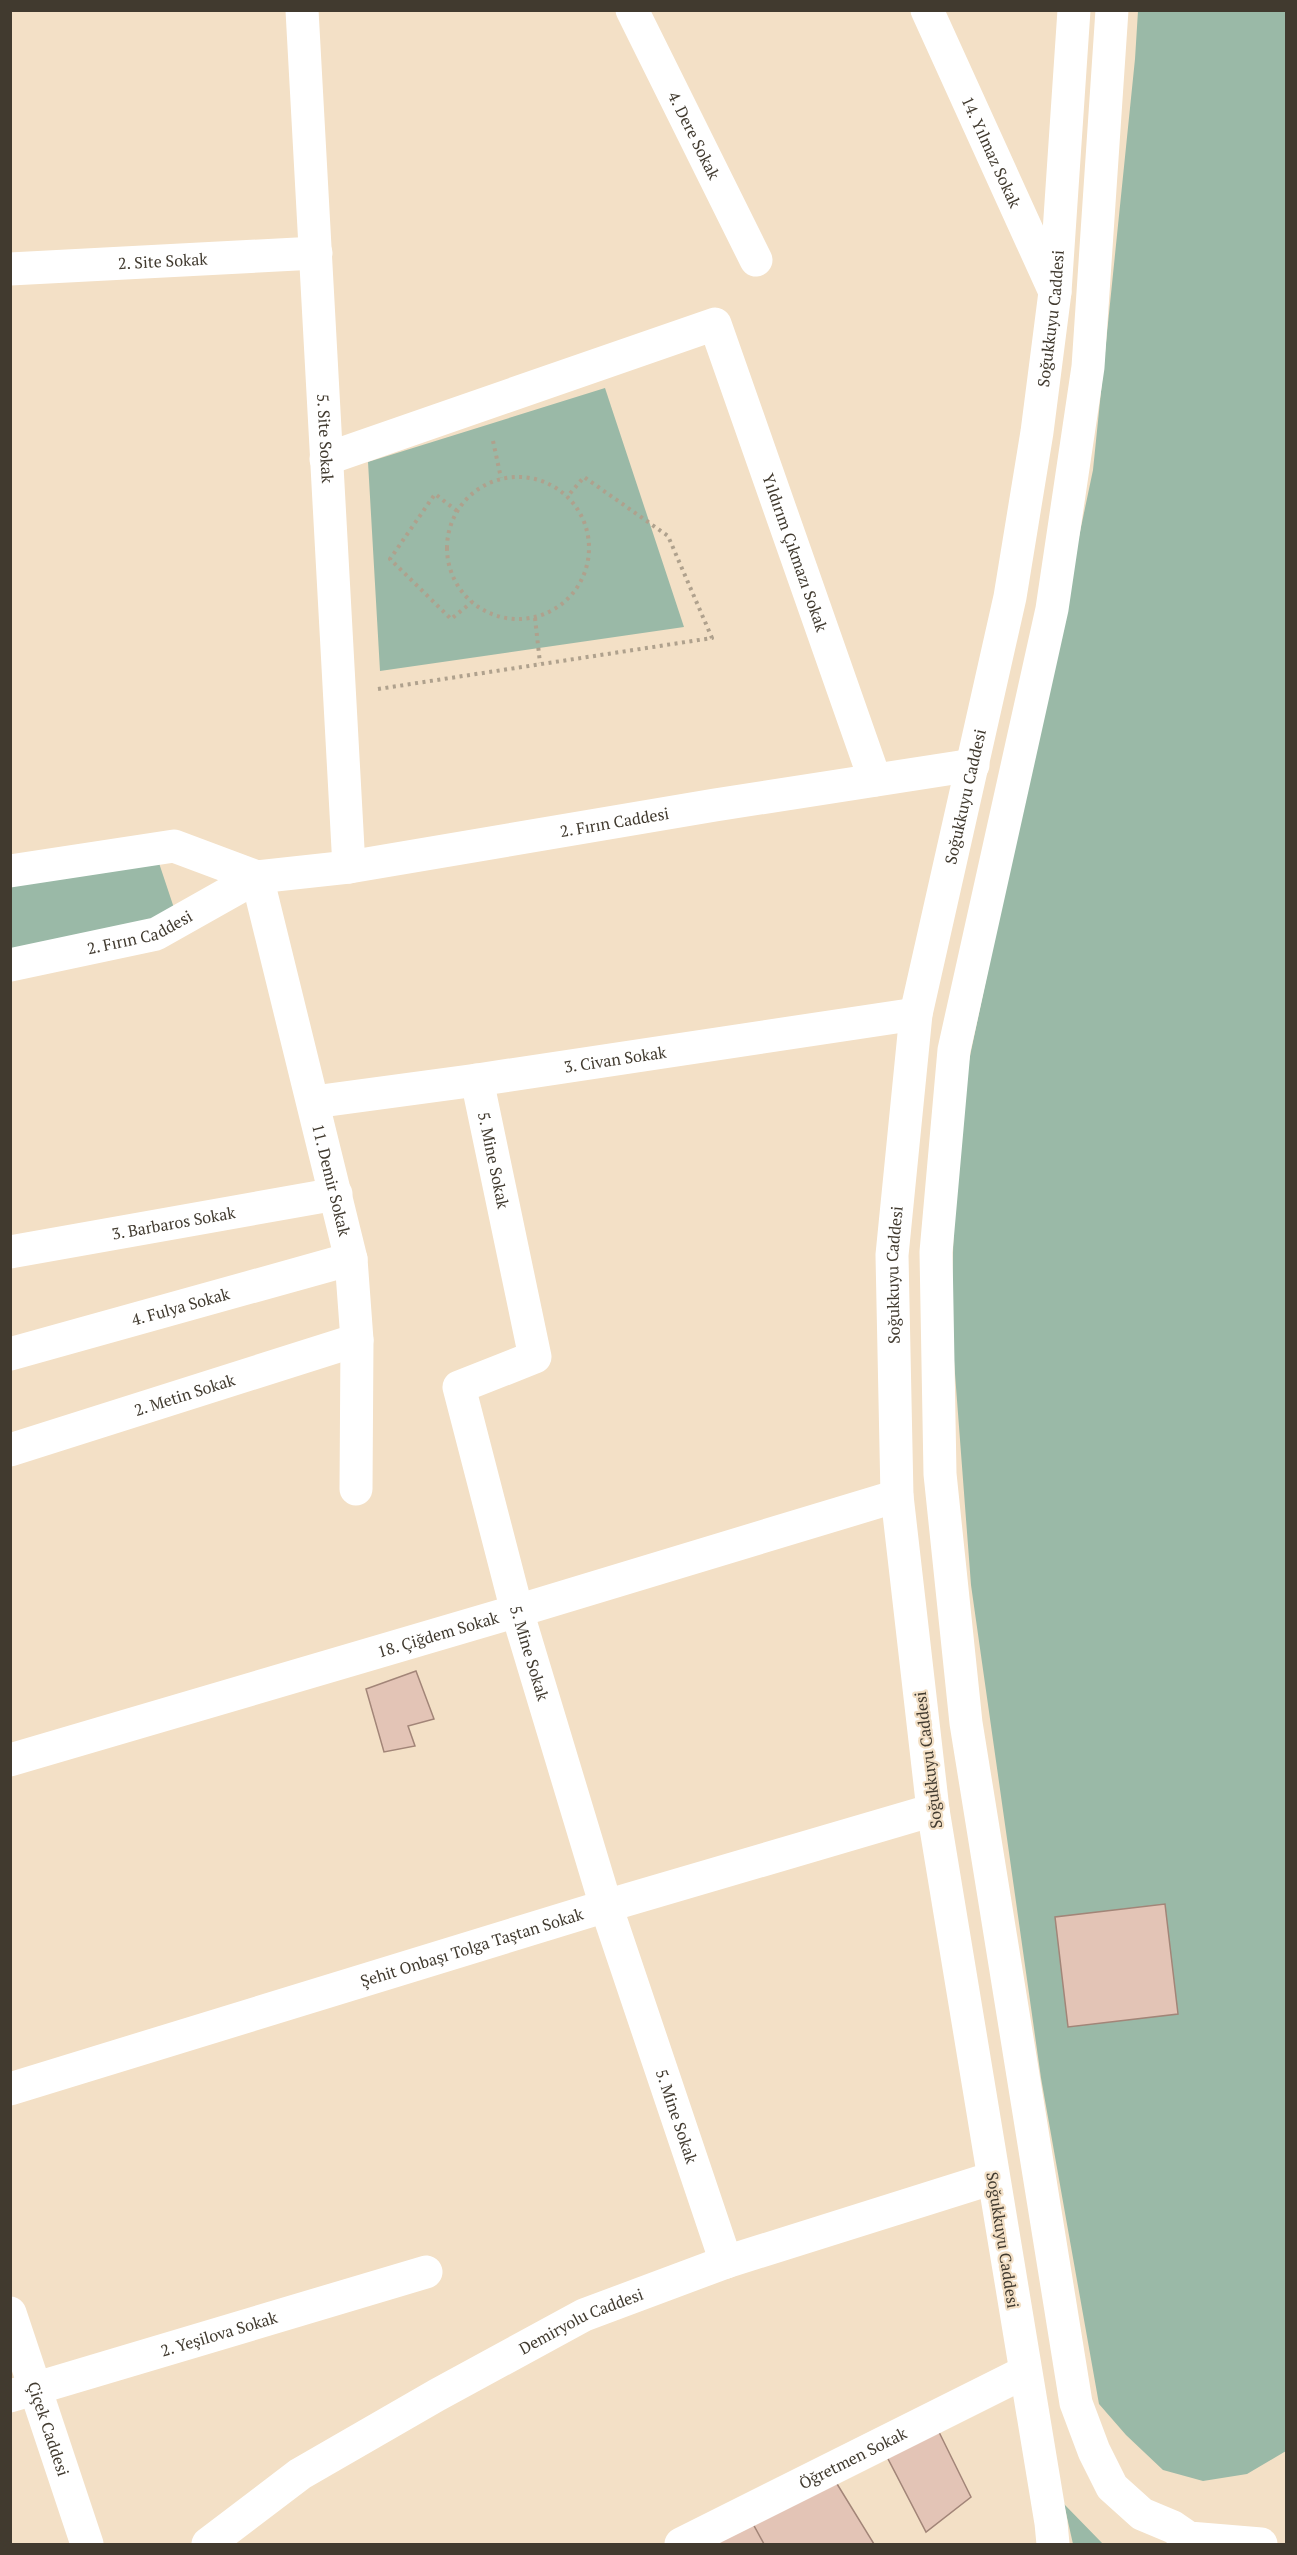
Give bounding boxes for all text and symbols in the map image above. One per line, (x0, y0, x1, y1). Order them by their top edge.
street label: 4. Dere Sokak (663, 88, 726, 184)
street label: 14. Yılmaz Sokak (957, 93, 1027, 212)
street label: 2. Site Sokak (117, 248, 209, 274)
street label: Soğukkuyu Caddesi (1032, 249, 1069, 389)
street label: 5. Site Sokak (312, 393, 339, 484)
street label: Yıldırım Çıkmazı Sokak (757, 470, 833, 635)
street label: Soğukkuyu Caddesi (939, 727, 991, 866)
street label: 2. Fırın Caddesi (558, 802, 671, 842)
street label: 2. Fırın Caddesi (85, 905, 196, 959)
street label: 3. Civan Sokak (562, 1041, 668, 1078)
street label: 5. Mine Sokak (473, 1110, 515, 1211)
street label: 11. Demir Sokak (307, 1122, 356, 1239)
street label: 3. Barbaros Sokak (110, 1201, 238, 1245)
street label: Soğukkuyu Caddesi (881, 1205, 908, 1344)
street label: 4. Fulya Sokak (129, 1282, 233, 1331)
street label: 2. Metin Sokak (131, 1368, 238, 1421)
street label: 5. Mine Sokak (505, 1603, 555, 1704)
street label: 18. Çiğdem Sokak (375, 1606, 502, 1662)
street label: Soğukkuyu Caddesi (909, 1690, 947, 1830)
street label: Şehit Onbaşı Tolga Taştan Sokak (358, 1902, 587, 1992)
street label: 5. Mine Sokak (651, 2066, 703, 2167)
street label: Soğukkuyu Caddesi (981, 2170, 1025, 2310)
street label: Demiryolu Caddesi (515, 2283, 646, 2359)
street label: 2. Yeşilova Sokak (158, 2306, 281, 2362)
street label: Çiçek Caddesi (23, 2379, 75, 2479)
street label: Öğretmen Sokak (795, 2422, 911, 2494)

